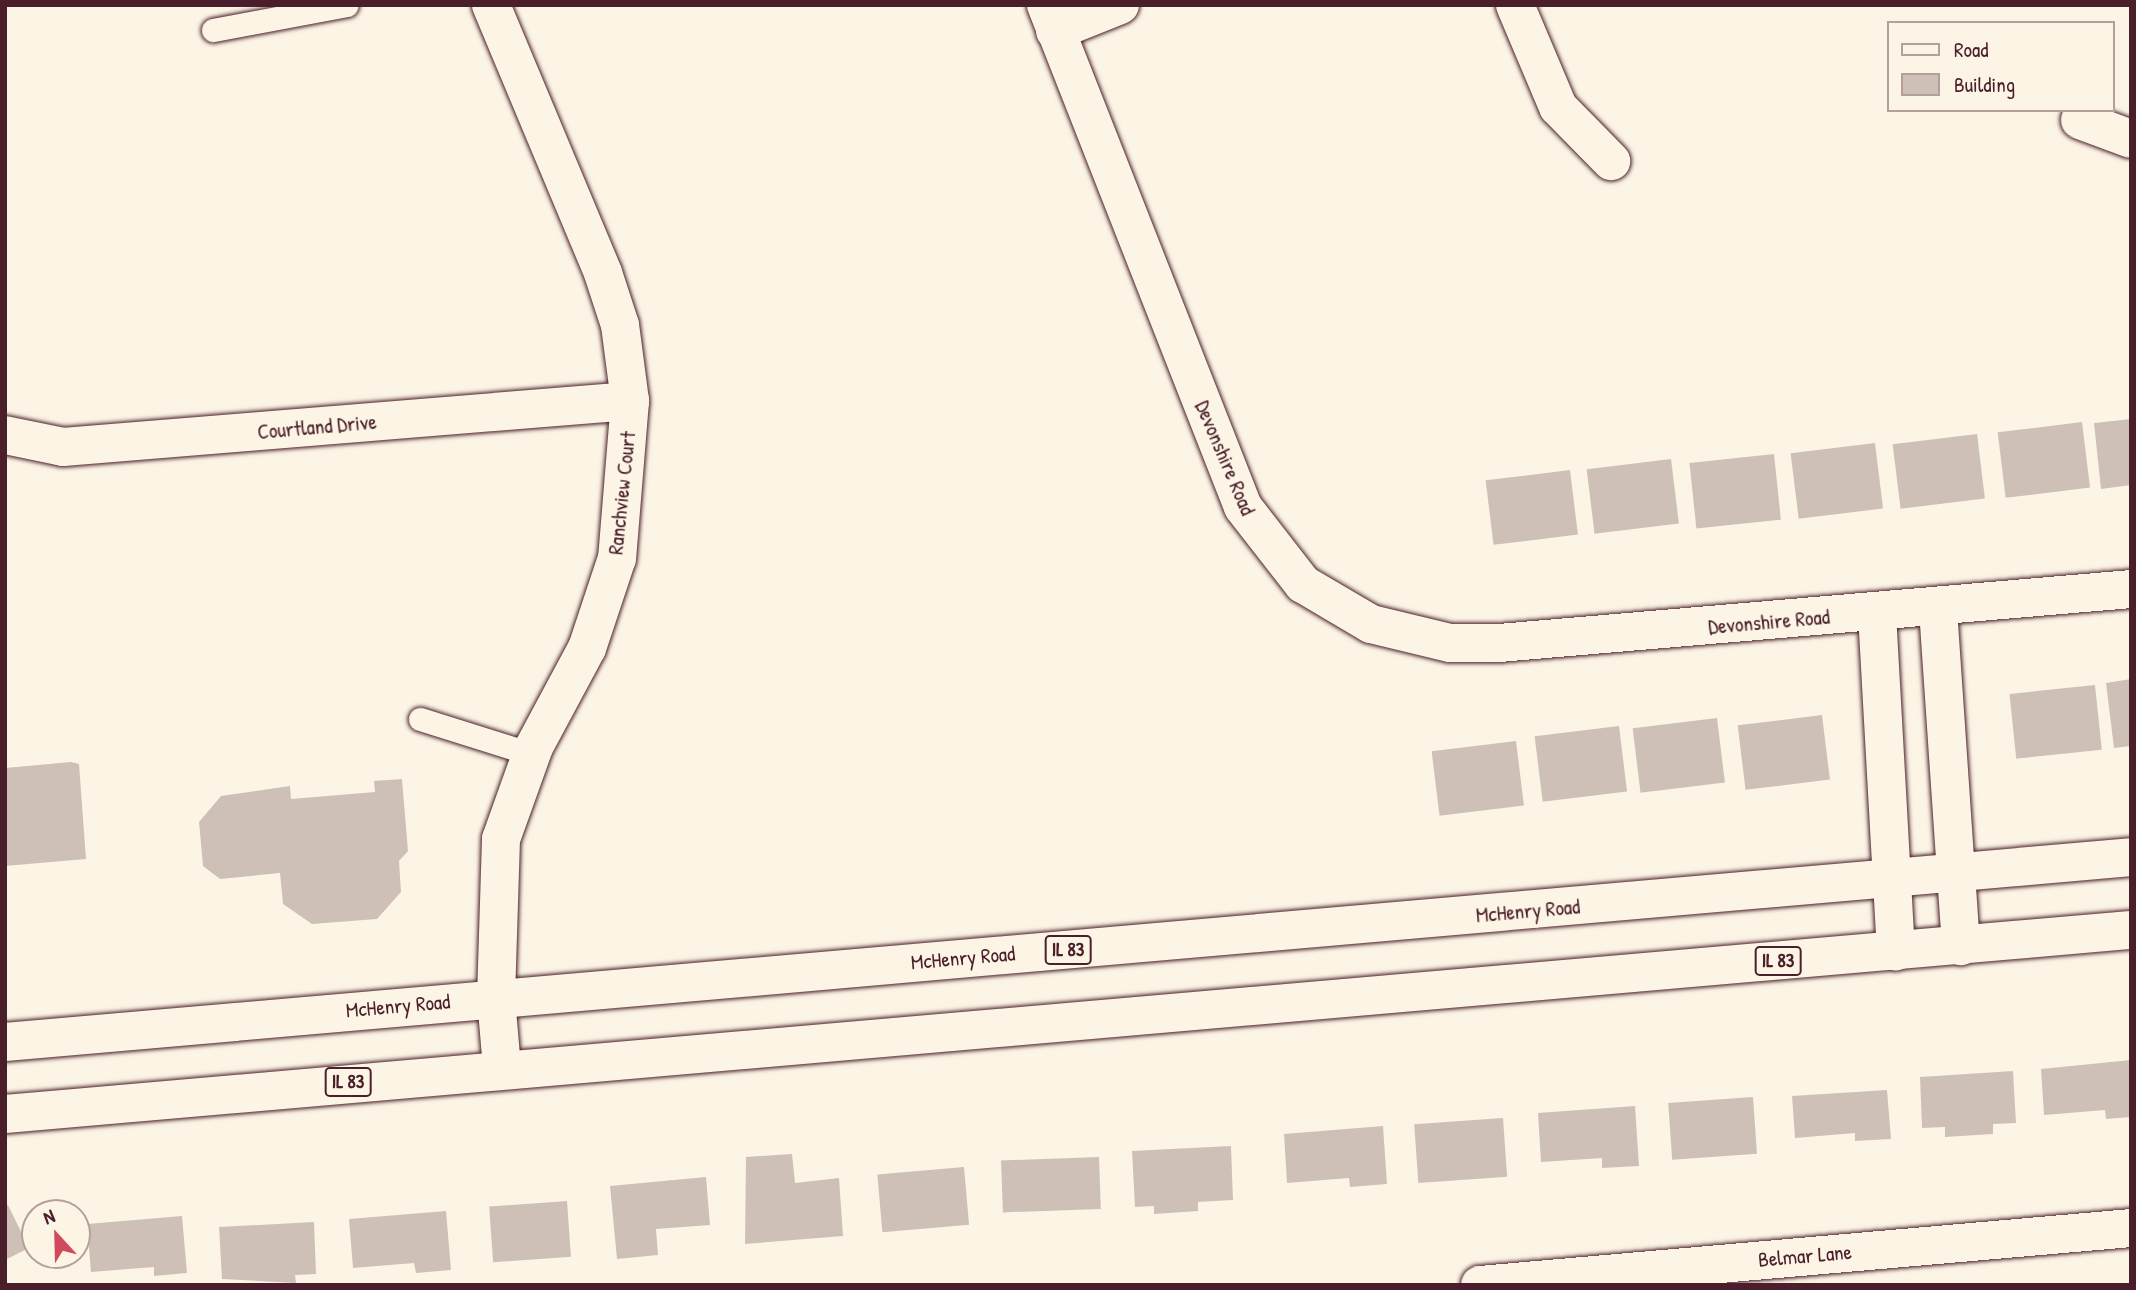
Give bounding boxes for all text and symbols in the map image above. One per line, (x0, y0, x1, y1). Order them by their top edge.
legend (1888, 21, 2115, 112)
text: Road (1954, 35, 1988, 64)
text: Building (1954, 70, 2015, 99)
street label: Devonshire Road (1190, 397, 1260, 519)
street label: Courtland Drive (256, 409, 378, 445)
street label: Ranchview Court (603, 430, 641, 556)
street label: Devonshire Road (1707, 604, 1831, 640)
street label: McHenry Road (1475, 894, 1581, 928)
road number: IL 83 (1044, 934, 1092, 966)
street label: McHenry Road (910, 941, 1016, 975)
road number: IL 83 (1754, 945, 1802, 976)
street label: McHenry Road (345, 989, 451, 1023)
road number: IL 83 (324, 1066, 372, 1098)
north arrow (21, 1199, 91, 1269)
text: N (39, 1202, 58, 1230)
street label: Belmar Lane (1757, 1239, 1853, 1273)

